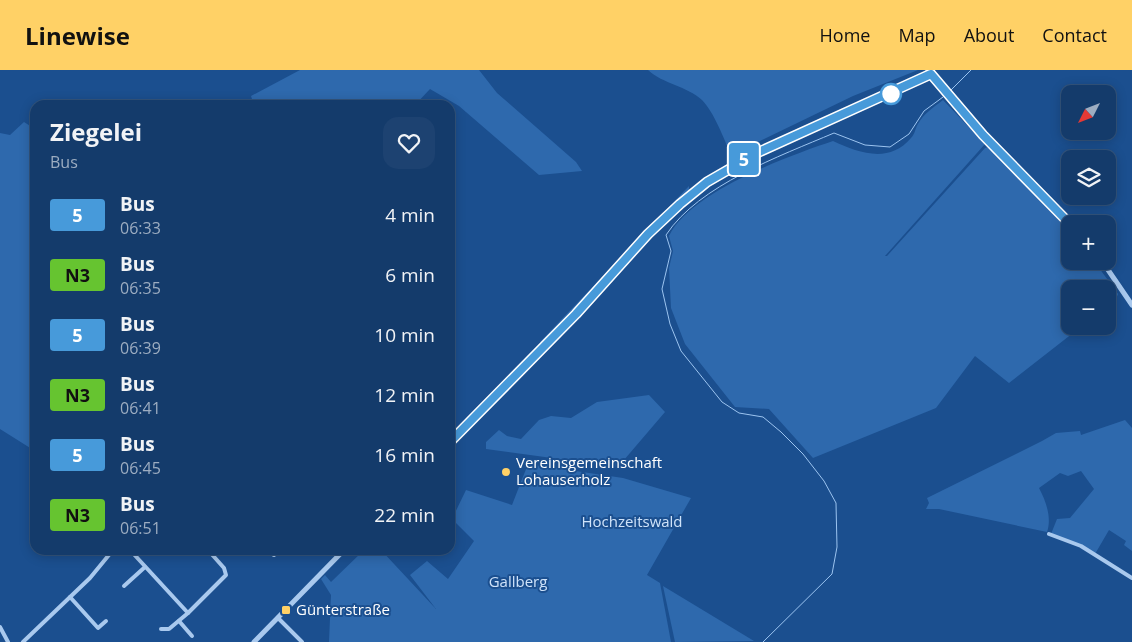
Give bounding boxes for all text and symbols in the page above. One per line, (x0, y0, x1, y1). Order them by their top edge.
text: Linewise (25, 19, 130, 52)
text: Home (820, 23, 870, 47)
text: Map (898, 23, 936, 47)
text: About (964, 23, 1014, 47)
text: Contact (1042, 23, 1107, 47)
unlabelled marker (880, 83, 902, 105)
north arrow (1061, 85, 1116, 140)
map controls (1061, 85, 1116, 335)
text: Ziegelei (50, 115, 142, 148)
button: heart (383, 117, 435, 169)
line badge: 5 (728, 143, 760, 175)
text: 5 (739, 147, 749, 171)
button: layers (1061, 150, 1116, 205)
text: Bus (50, 151, 78, 173)
text: Bus (120, 191, 155, 217)
text: 4 min (385, 202, 435, 228)
text: 5 (72, 203, 83, 227)
button: + (1061, 215, 1116, 270)
text: 06:33 (120, 217, 161, 239)
text: Bus (120, 251, 155, 277)
text: 6 min (385, 262, 435, 288)
text: N3 (65, 263, 90, 287)
text: 06:35 (120, 277, 161, 299)
button: − (1061, 280, 1116, 335)
text: Bus (120, 311, 155, 337)
text: 10 min (374, 322, 435, 348)
text: 5 (72, 323, 83, 347)
text: 06:39 (120, 337, 161, 359)
text: Bus (120, 371, 155, 397)
text: 12 min (374, 382, 435, 408)
text: N3 (65, 383, 90, 407)
text: 06:41 (120, 397, 161, 419)
text: Bus (120, 431, 155, 457)
text: 16 min (374, 442, 435, 468)
text: 5 (72, 443, 83, 467)
place label: Vereinsgemeinschaft Lohauserholz (516, 452, 662, 489)
text: 06:45 (120, 457, 161, 479)
marker: Vereinsgemeinschaft Lohauserholz (500, 466, 512, 478)
text: Bus (120, 491, 155, 517)
text: 22 min (374, 502, 435, 528)
text: N3 (65, 503, 90, 527)
park label: Hochzeitswald (581, 511, 683, 531)
text: 06:51 (120, 517, 161, 539)
park label: Gallberg (489, 571, 547, 591)
place label: Günterstraße (296, 599, 390, 619)
marker: Günterstraße (280, 604, 292, 616)

